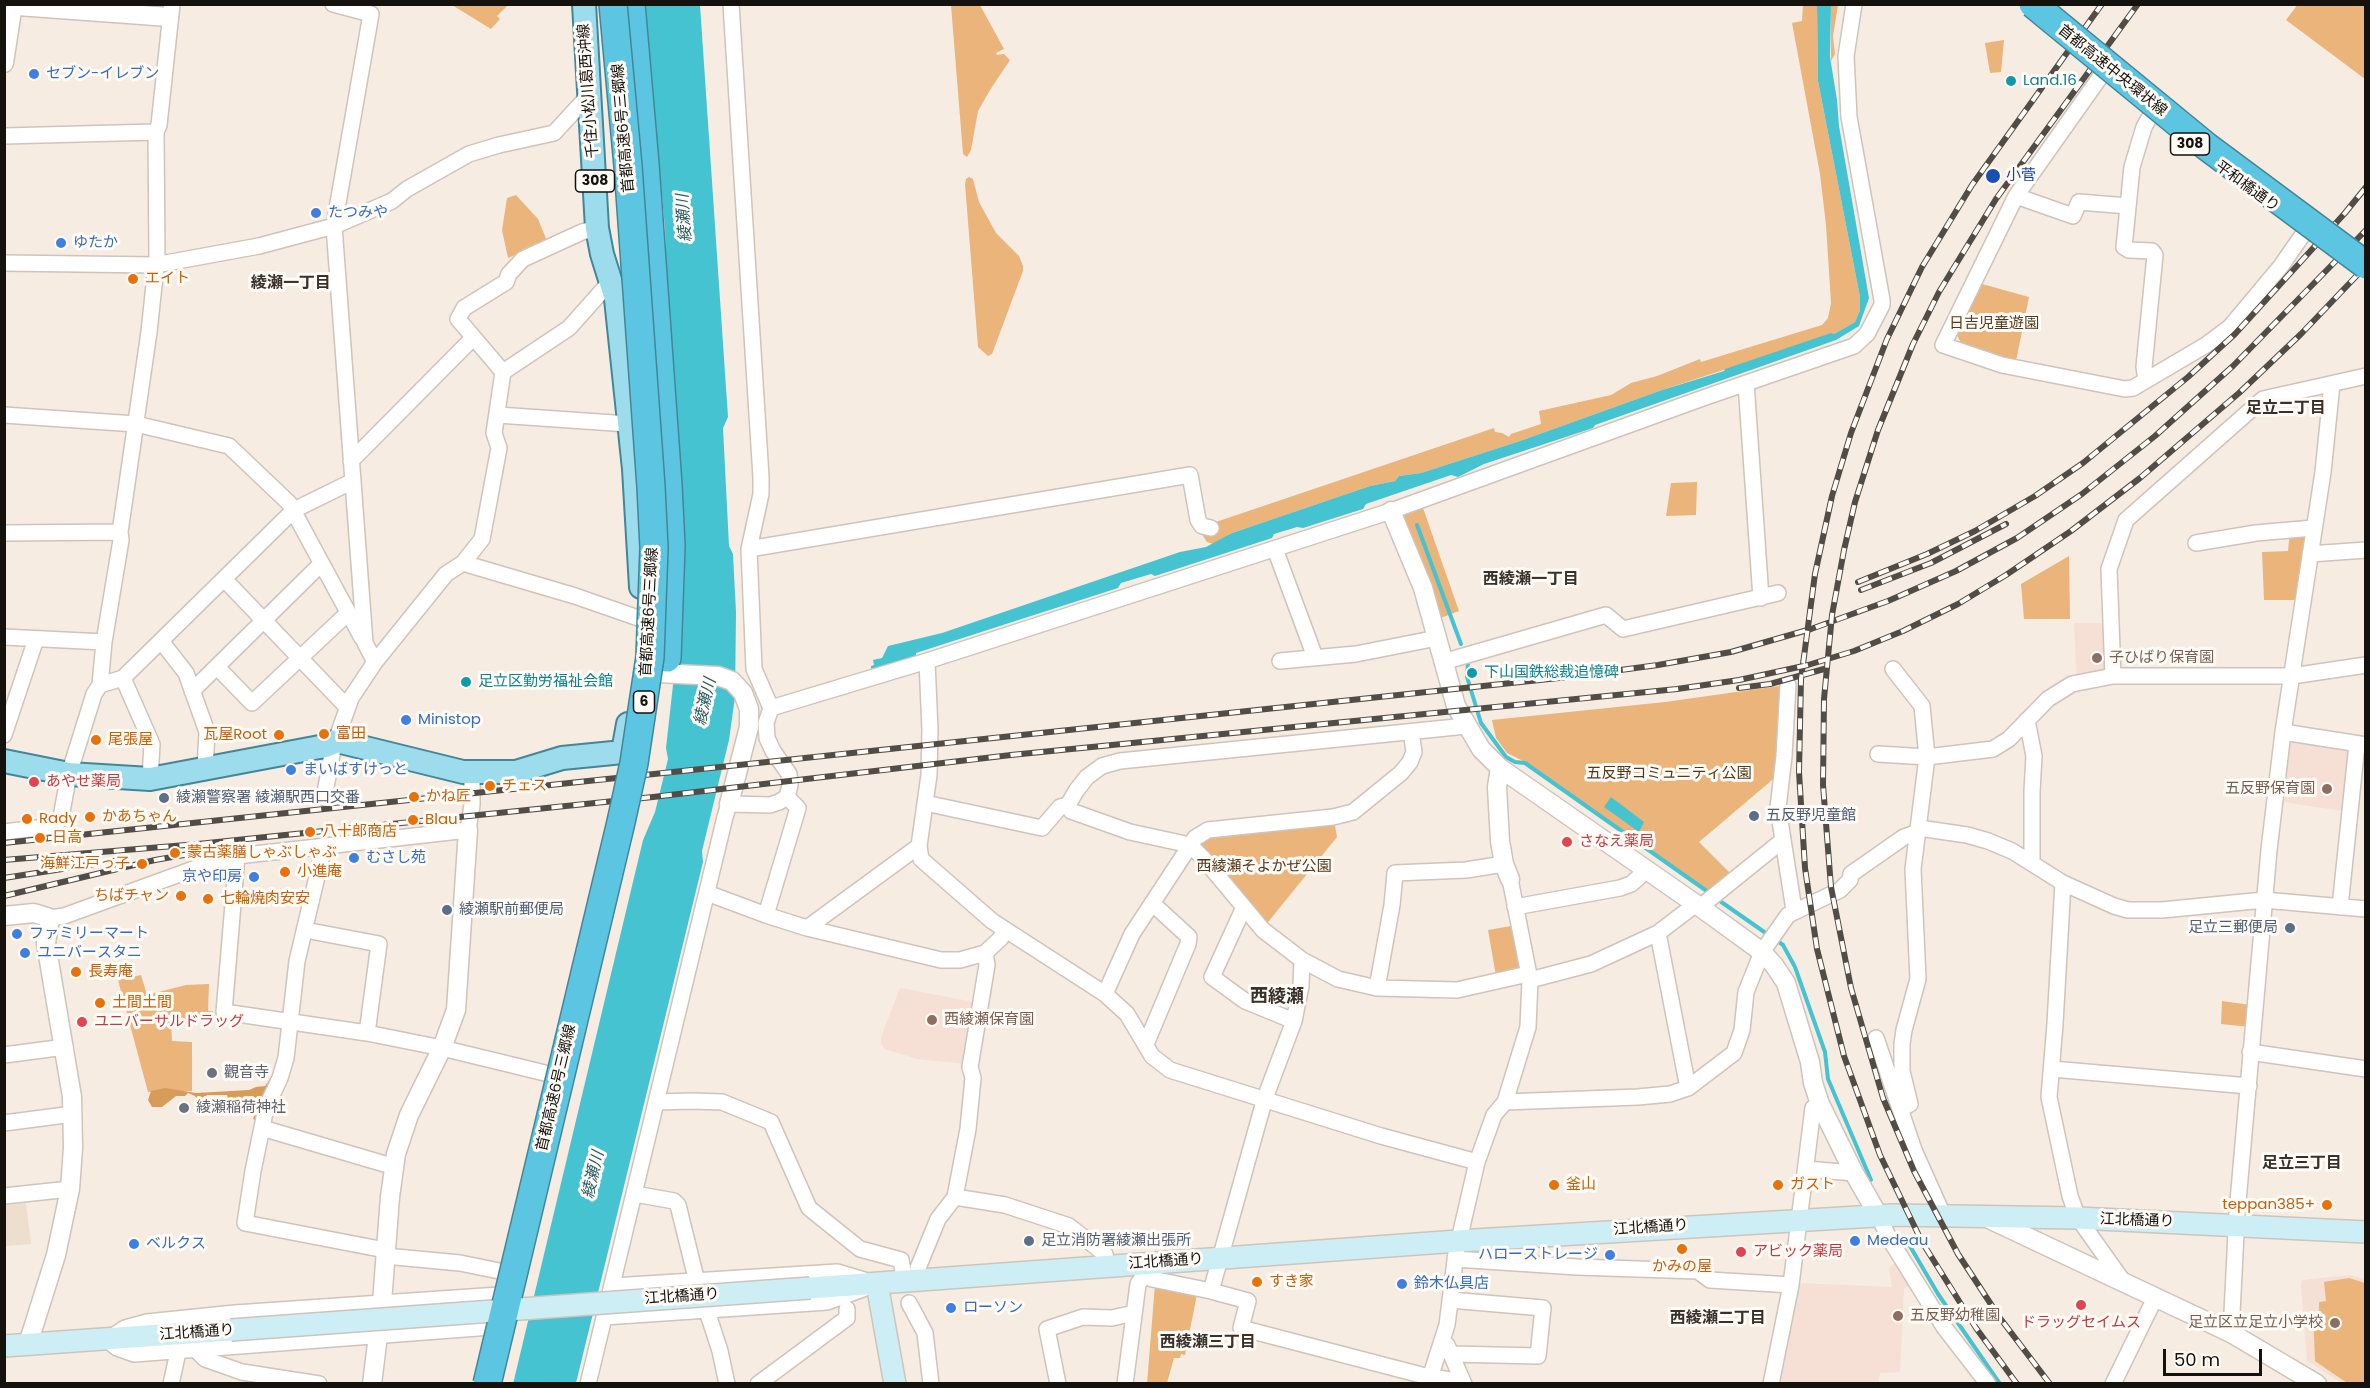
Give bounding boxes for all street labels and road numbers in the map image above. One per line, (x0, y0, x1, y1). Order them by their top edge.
street label: 首都高速中央環状線 (2054, 22, 2170, 120)
street label: 千住小松川葛西沖線 (575, 23, 603, 159)
street label: 首都高速6号三郷線 (609, 63, 639, 193)
road number: 308 (2170, 133, 2210, 155)
street label: 平和橋通り (2211, 158, 2283, 216)
road number: 308 (576, 170, 614, 192)
street label: 首都高速6号三郷線 (638, 547, 662, 677)
road number: 6 (634, 691, 654, 713)
street label: 首都高速6号三郷線 (534, 1023, 580, 1153)
street label: 江北橋通り (2099, 1211, 2175, 1231)
street label: 江北橋通り (1613, 1216, 1689, 1240)
street label: 江北橋通り (1128, 1250, 1204, 1274)
street label: 江北橋通り (644, 1285, 720, 1309)
street label: 江北橋通り (159, 1321, 235, 1345)

